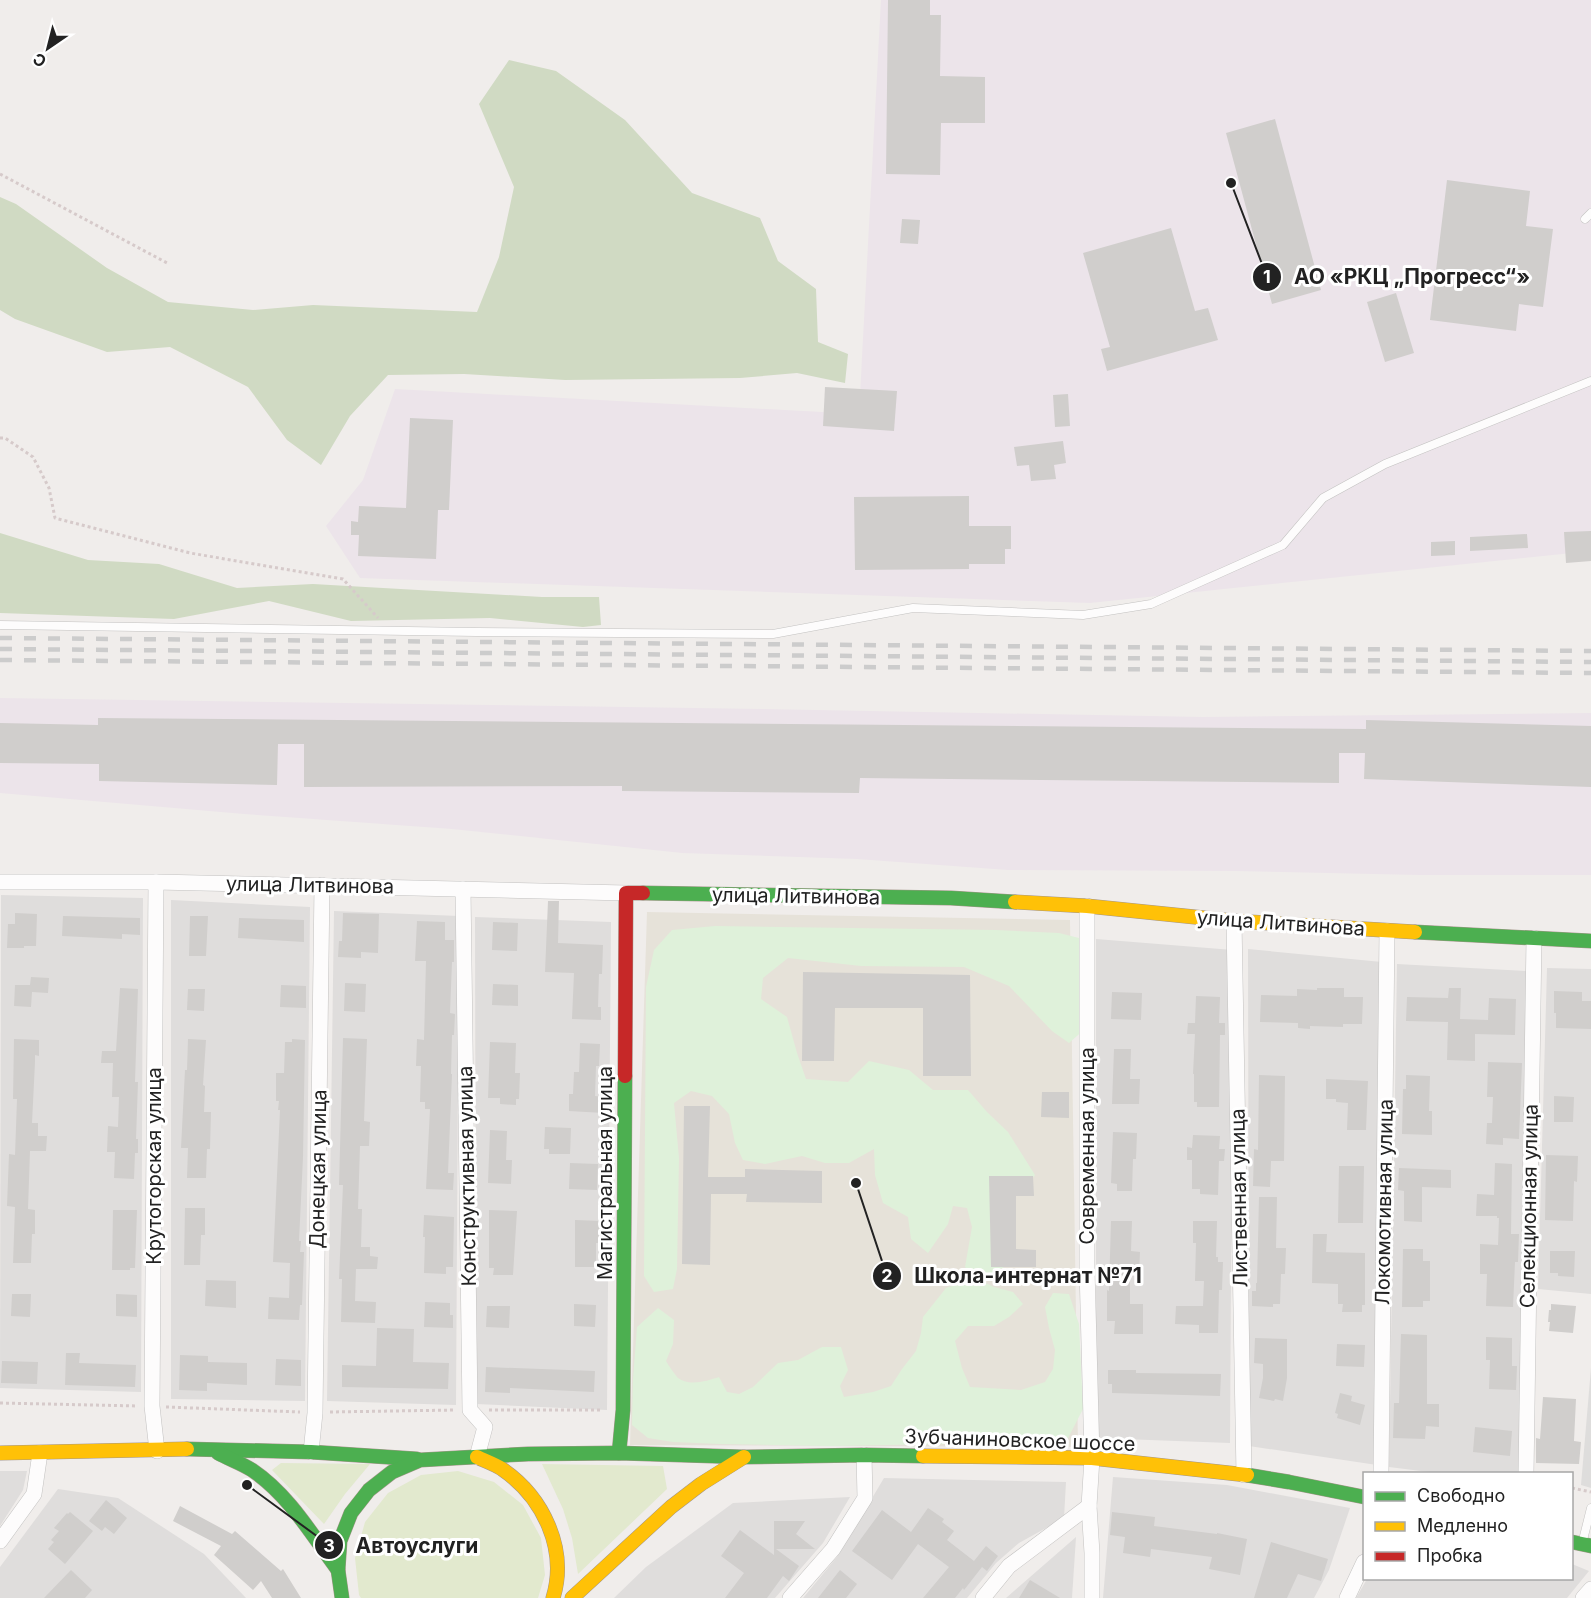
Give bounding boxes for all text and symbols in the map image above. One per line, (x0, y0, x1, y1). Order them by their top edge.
north arrow (18, 18, 78, 78)
text: С (29, 49, 50, 72)
callout: АО «РКЦ „Прогресс“» (1252, 258, 1542, 297)
text: АО «РКЦ „Прогресс“» (1294, 264, 1530, 289)
text: 1 (1263, 266, 1271, 287)
street label: улица Литвинова (226, 872, 394, 898)
street label: улица Литвинова (712, 883, 880, 909)
street label: улица Литвинова (1196, 905, 1366, 941)
street label: Современная улица (1075, 1047, 1099, 1245)
street label: Конструктивная улица (453, 1065, 481, 1287)
street label: Магистральная улица (593, 1066, 617, 1280)
street label: Крутогорская улица (142, 1067, 166, 1265)
street label: Донецкая улица (305, 1089, 331, 1249)
street label: Локомотивная улица (1370, 1099, 1398, 1305)
street label: Селекционная улица (1515, 1104, 1543, 1308)
street label: Лиственная улица (1225, 1108, 1253, 1288)
callout: Школа-интернат №71 (872, 1256, 1153, 1295)
text: Школа-интернат №71 (914, 1263, 1142, 1288)
text: 2 (881, 1265, 893, 1286)
street label: Зубчаниновское шоссе (904, 1424, 1136, 1456)
legend (1363, 1472, 1573, 1580)
text: Свободно (1417, 1485, 1505, 1506)
text: Медленно (1417, 1515, 1508, 1536)
callout: Автоуслуги (314, 1526, 490, 1565)
text: Автоуслуги (356, 1533, 478, 1558)
text: 3 (323, 1535, 335, 1556)
text: Пробка (1417, 1545, 1483, 1566)

